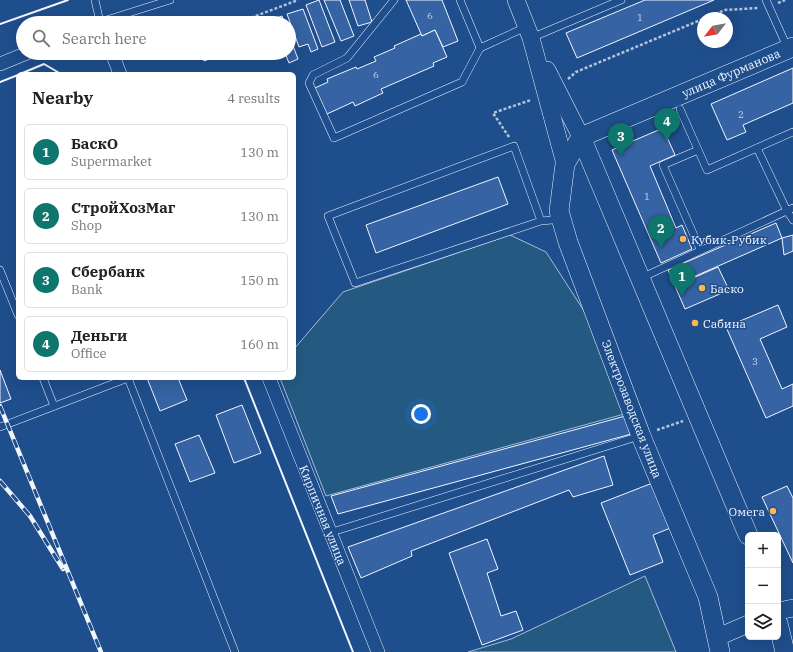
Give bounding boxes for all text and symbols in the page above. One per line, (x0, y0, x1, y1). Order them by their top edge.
house number: 6 (427, 9, 433, 22)
house number: 1 (637, 11, 643, 24)
north arrow (697, 12, 733, 48)
search box (16, 16, 296, 60)
icon: search (30, 27, 52, 49)
text: Search here (62, 29, 147, 48)
street label: улица Фурманова (679, 45, 783, 101)
house number: 6 (373, 68, 379, 81)
text: Nearby (32, 87, 93, 109)
text: 4 results (227, 90, 280, 107)
pin: 4 (654, 108, 680, 141)
house number: 2 (738, 108, 744, 121)
pin: 3 (608, 123, 634, 156)
text: БаскО (71, 134, 118, 153)
text: 1 (42, 144, 50, 161)
text: 130 m (240, 144, 279, 161)
text: Supermarket (71, 153, 152, 170)
house number: 1 (644, 190, 650, 203)
text: СтройХозМаг (71, 198, 175, 217)
text: 2 (42, 208, 50, 225)
text: 130 m (240, 208, 279, 225)
pin: 2 (648, 215, 674, 248)
text: Shop (71, 217, 102, 234)
place label: Кубик-Рубик (691, 232, 767, 247)
marker: Кубик-Рубик (678, 234, 688, 244)
text: Сбербанк (71, 262, 145, 281)
pin: 1 (669, 263, 695, 296)
text: 3 (42, 272, 50, 289)
text: 150 m (240, 272, 279, 289)
text: Bank (71, 281, 103, 298)
place label: Баско (710, 281, 744, 296)
marker: Баско (697, 283, 707, 293)
place label: Сабина (703, 316, 747, 331)
marker: Сабина (690, 318, 700, 328)
text: Деньги (71, 326, 127, 345)
text: 4 (42, 336, 50, 353)
text: 160 m (240, 336, 279, 353)
street label: Электрозаводская улица (599, 338, 665, 481)
text: Office (71, 345, 107, 362)
house number: 3 (752, 355, 758, 368)
your location (411, 404, 431, 424)
street label: Кирпичная улица (296, 463, 350, 568)
place label: Омега (729, 504, 765, 519)
marker: Омега (768, 506, 778, 516)
map controls (745, 532, 781, 640)
button: + (745, 532, 781, 568)
button: − (745, 568, 781, 604)
button: layers (745, 604, 781, 640)

